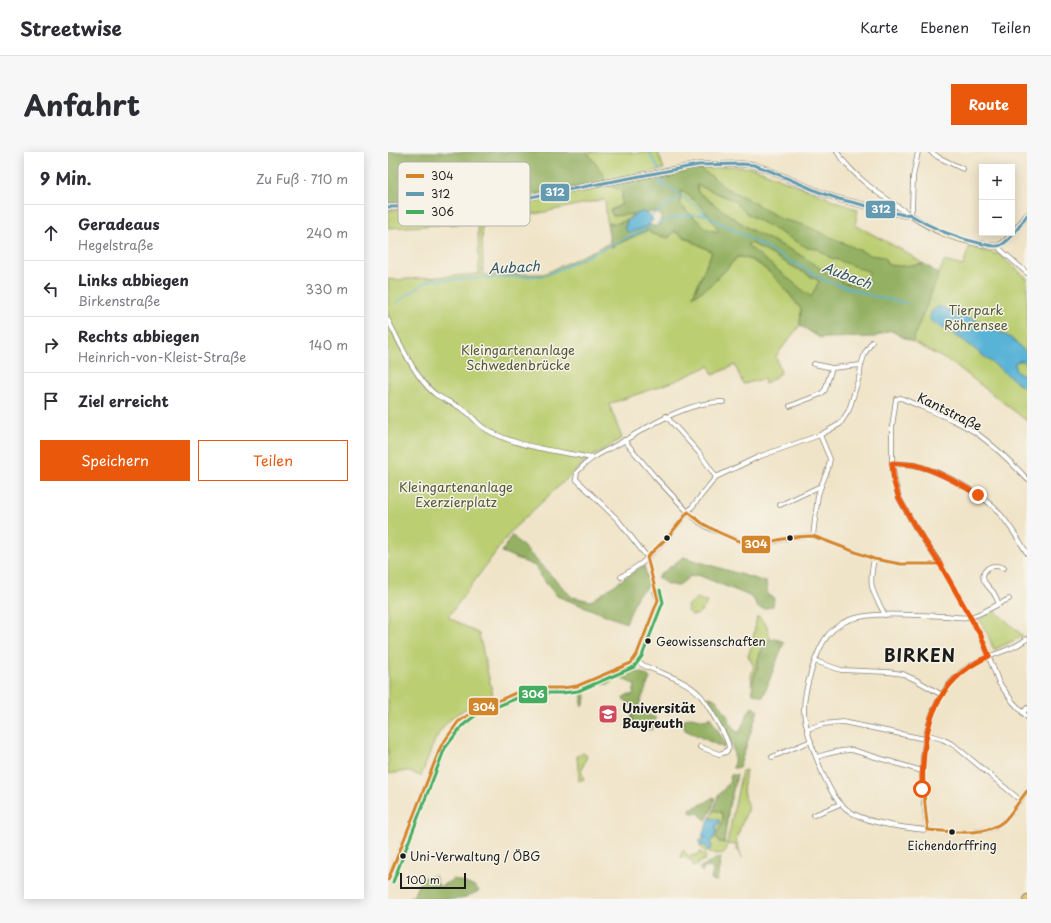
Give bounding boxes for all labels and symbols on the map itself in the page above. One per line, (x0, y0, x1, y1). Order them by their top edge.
legend (398, 162, 530, 226)
text: 304 (431, 167, 454, 184)
line badge: 312 (540, 183, 570, 202)
text: 312 (545, 183, 565, 200)
text: 312 (431, 185, 451, 202)
line badge: 312 (865, 200, 896, 219)
text: 312 (871, 200, 891, 217)
text: 306 (431, 203, 454, 220)
water label: Aubach (488, 255, 541, 279)
water label: Aubach (819, 256, 875, 294)
park label: Tierpark Röhrensee (944, 300, 1008, 334)
park label: Kleingartenanlage Schwedenbrücke (461, 340, 575, 374)
street label: Kantstraße (915, 387, 986, 435)
park label: Kleingartenanlage Exerzierplatz (399, 477, 513, 511)
route end (969, 486, 987, 504)
unlabelled marker (662, 533, 672, 543)
unlabelled marker (785, 533, 795, 543)
line badge: 304 (741, 535, 771, 554)
text: 304 (745, 535, 768, 552)
place label: Geowissenschaften (656, 632, 766, 650)
marker: Geowissenschaften (643, 636, 653, 646)
district label: BIRKEN (884, 642, 956, 668)
line badge: 306 (518, 685, 548, 704)
text: 306 (521, 685, 545, 702)
line badge: 304 (468, 697, 499, 716)
text: 304 (473, 698, 496, 715)
place label: Universität Bayreuth (622, 698, 697, 732)
school or university icon: Universität Bayreuth (597, 703, 619, 725)
route start (913, 780, 931, 798)
marker: Eichendorffring (947, 827, 957, 837)
place label: Eichendorffring (907, 836, 997, 854)
place label: Uni-Verwaltung / ÖBG (410, 847, 540, 865)
marker: Uni-Verwaltung / ÖBG (398, 851, 408, 861)
scale bar (400, 871, 466, 890)

